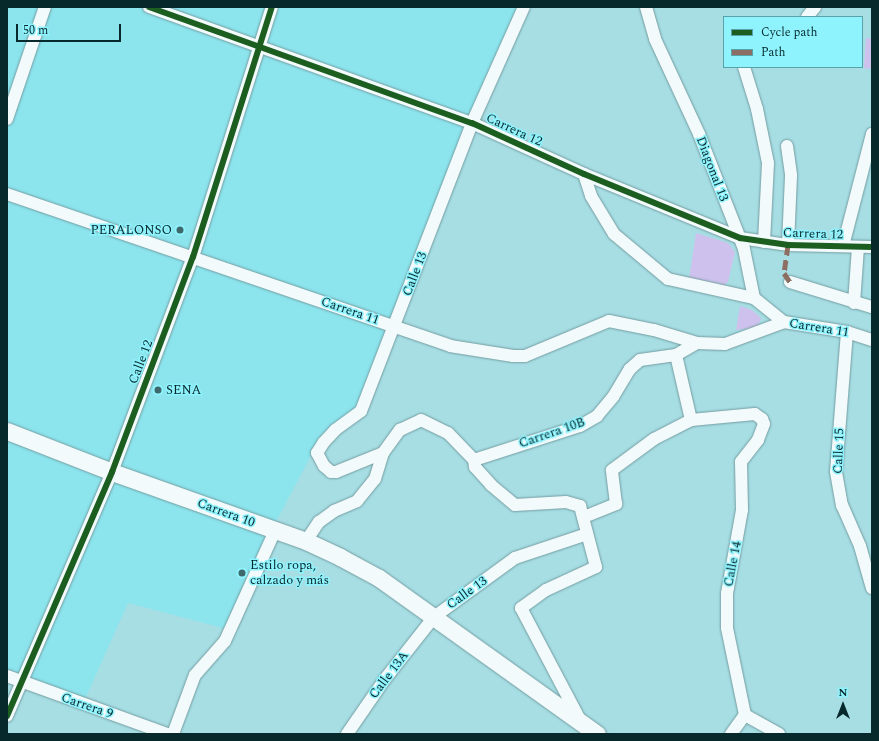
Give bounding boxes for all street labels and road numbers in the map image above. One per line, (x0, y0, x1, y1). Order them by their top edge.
street label: Carrera 12 (483, 110, 545, 150)
street label: Diagonal 13 (692, 134, 732, 204)
street label: Carrera 12 (783, 225, 843, 243)
street label: Calle 13 (399, 250, 431, 298)
street label: Carrera 11 (319, 294, 381, 328)
street label: Carrera 11 (788, 316, 850, 340)
street label: Calle 12 (125, 338, 157, 386)
street label: Carrera 10B (517, 414, 587, 452)
street label: Calle 15 (830, 428, 848, 474)
street label: Carrera 10 (195, 495, 257, 531)
street label: Calle 14 (721, 540, 745, 588)
street label: Calle 13 (444, 573, 490, 613)
street label: Calle 13A (366, 648, 412, 702)
street label: Carrera 9 (59, 690, 115, 722)

